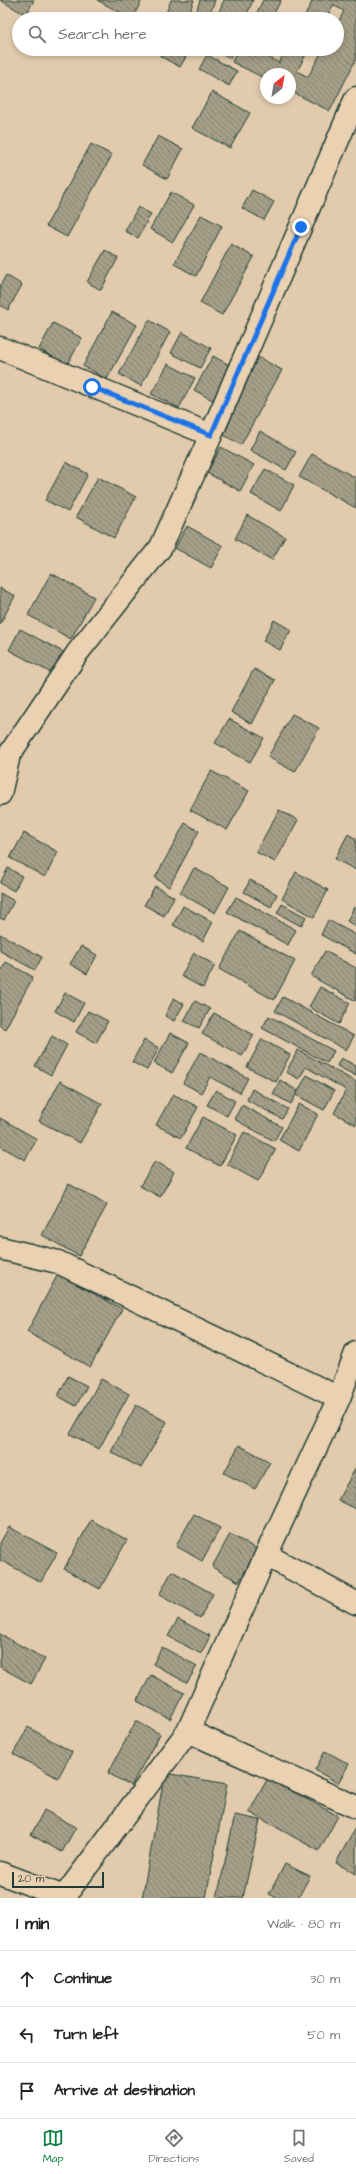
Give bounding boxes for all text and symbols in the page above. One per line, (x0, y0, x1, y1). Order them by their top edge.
search box (12, 12, 344, 56)
icon: search (26, 23, 48, 45)
text: Search here (58, 24, 147, 45)
north arrow (260, 68, 296, 104)
route end (292, 218, 310, 236)
route start (83, 378, 101, 396)
scale bar (12, 1870, 104, 1889)
text: 20 m (18, 1871, 44, 1886)
text: 1 min (16, 1912, 49, 1936)
text: Walk · 80 m (267, 1915, 340, 1933)
icon: ahead (16, 1968, 38, 1990)
text: Continue (54, 1968, 112, 1989)
text: 30 m (310, 1970, 340, 1988)
icon: left (16, 2024, 38, 2046)
text: Turn left (54, 2024, 118, 2045)
text: 50 m (307, 2026, 340, 2044)
icon: arrive (16, 2080, 38, 2102)
text: Arrive at destination (54, 2080, 195, 2101)
tab: Map (42, 2127, 64, 2166)
tab: Directions (148, 2127, 200, 2166)
tab: Saved (284, 2127, 314, 2166)

